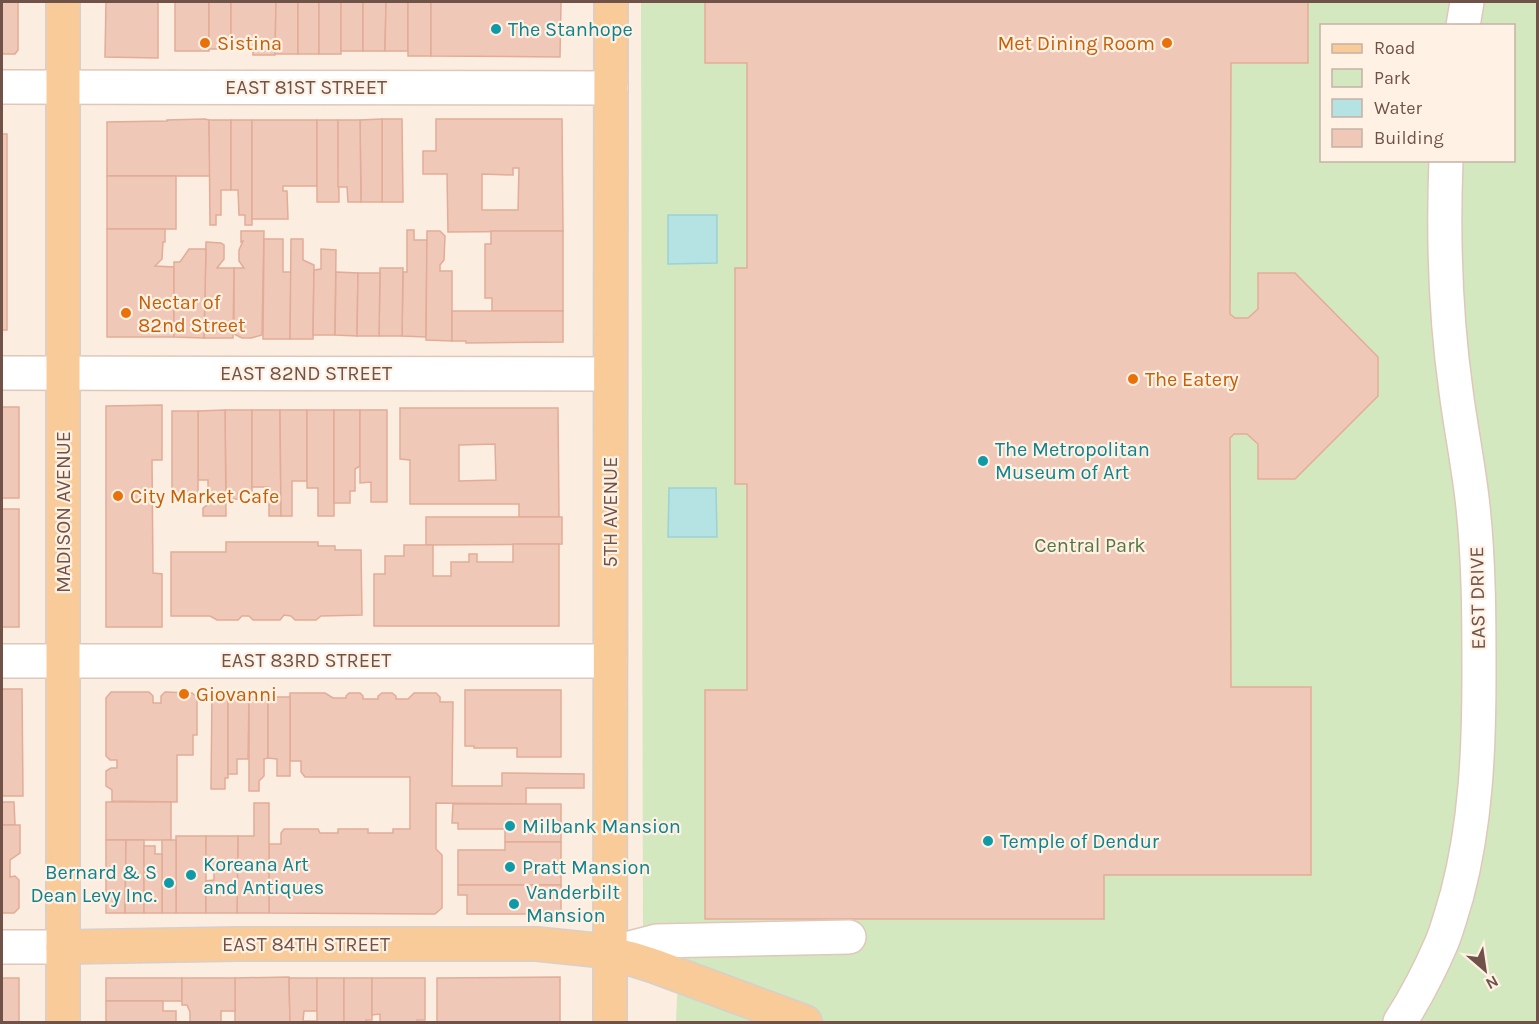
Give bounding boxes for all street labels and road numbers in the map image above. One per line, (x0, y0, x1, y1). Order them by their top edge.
street label: EAST 81ST STREET (225, 76, 387, 99)
street label: EAST 82ND STREET (220, 362, 392, 385)
street label: MADISON AVENUE (52, 431, 75, 593)
street label: 5TH AVENUE (599, 457, 622, 567)
street label: EAST DRIVE (1465, 546, 1490, 650)
street label: EAST 83RD STREET (221, 649, 391, 672)
street label: EAST 84TH STREET (222, 933, 390, 956)

